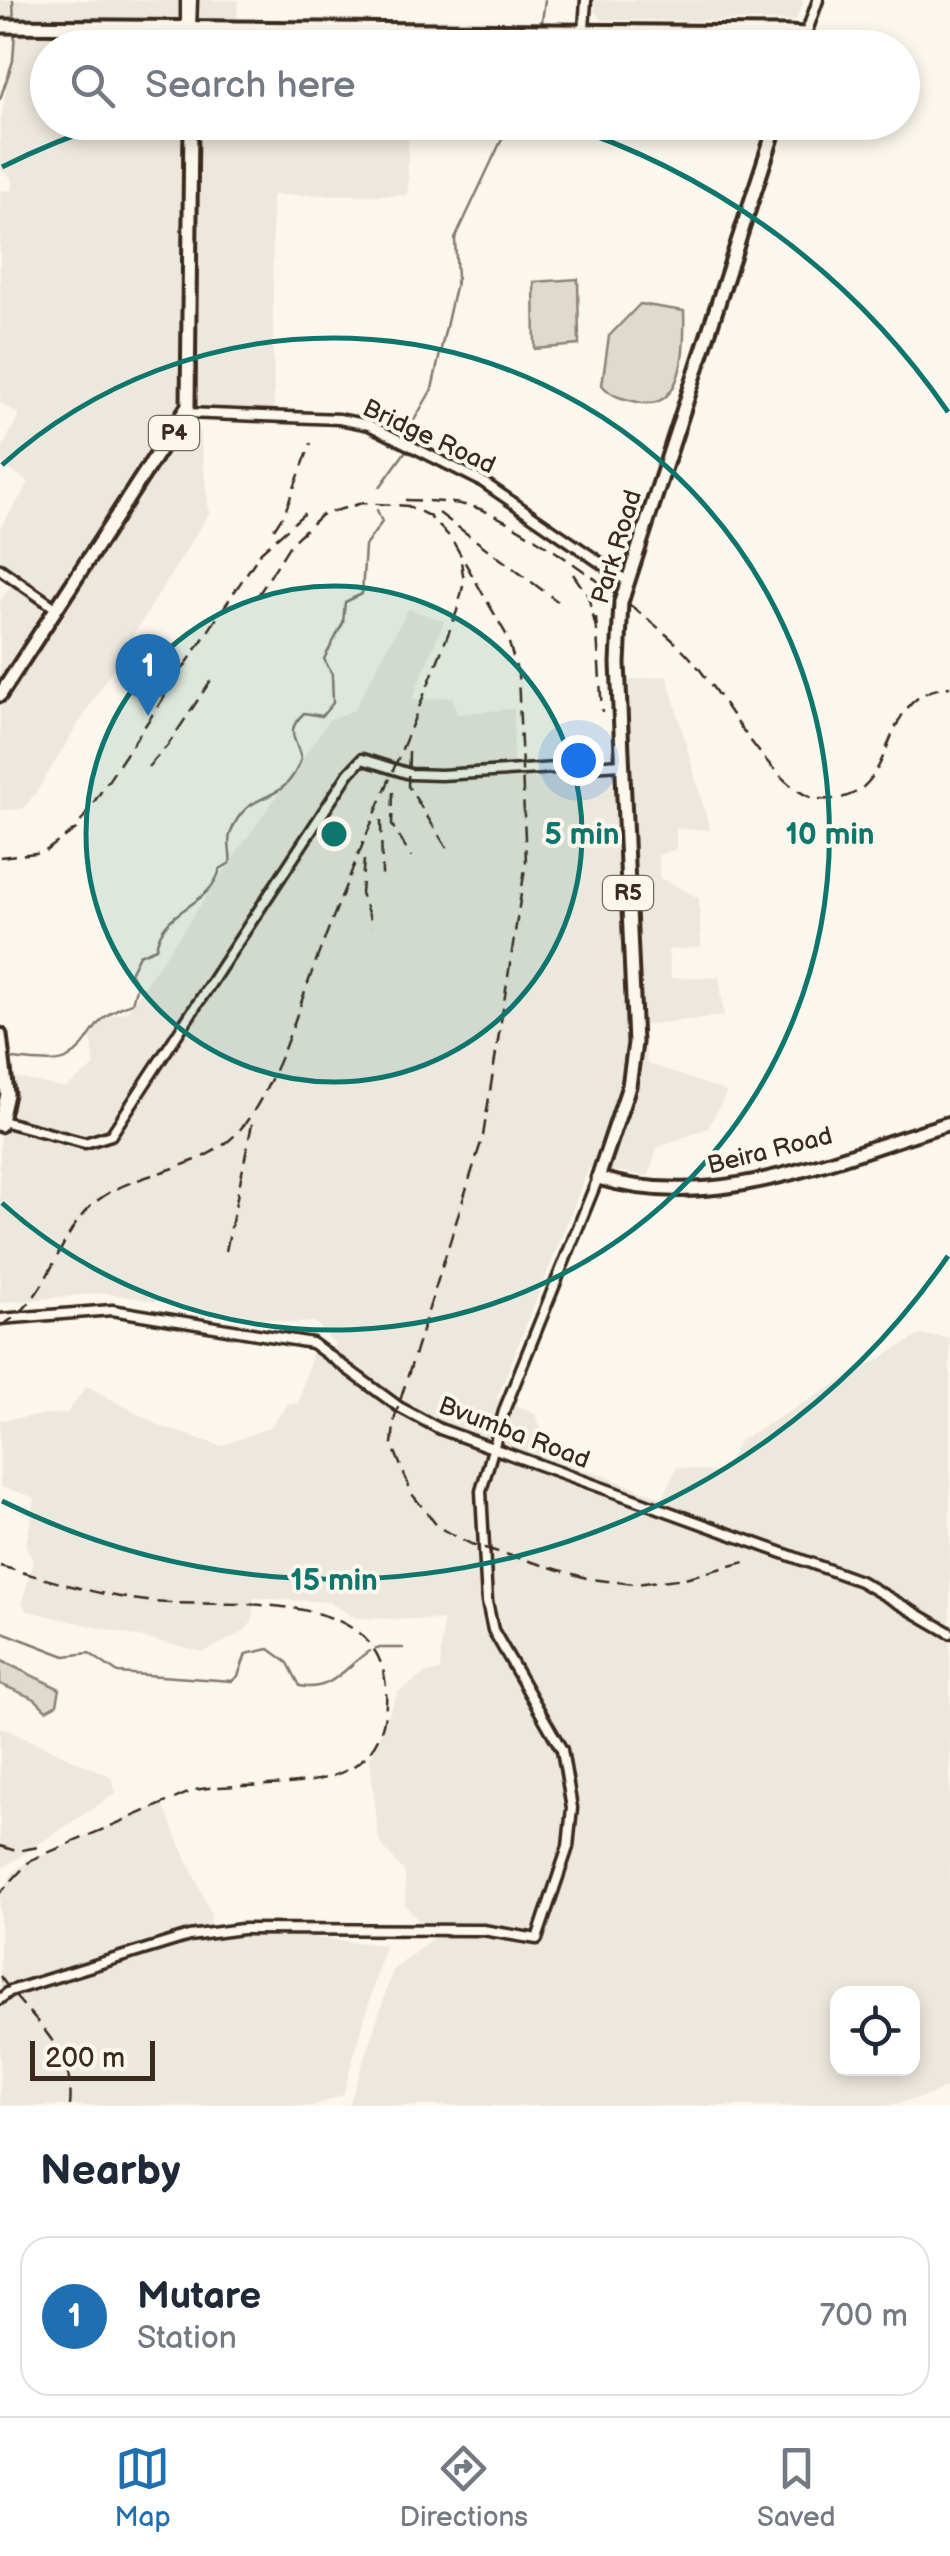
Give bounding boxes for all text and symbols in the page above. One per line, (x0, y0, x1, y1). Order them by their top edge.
search box (30, 30, 920, 140)
icon: search (65, 58, 120, 113)
text: Search here (145, 63, 356, 108)
street label: Bridge Road (358, 393, 500, 481)
road number: P4 (149, 416, 199, 450)
street label: Park Road (585, 486, 649, 608)
pin: 1 (116, 634, 180, 716)
your location (553, 735, 604, 786)
centre of rings (316, 816, 352, 852)
text: 5 min (544, 817, 620, 853)
text: 10 min (785, 817, 875, 853)
road number: R5 (603, 876, 653, 910)
street label: Beira Road (704, 1121, 836, 1181)
street label: Bvumba Road (434, 1390, 594, 1476)
text: 15 min (290, 1563, 378, 1599)
map controls (830, 1986, 920, 2076)
button: locate (830, 1986, 920, 2076)
scale bar (30, 2036, 155, 2080)
text: 200 m (45, 2042, 125, 2075)
text: Nearby (40, 2146, 180, 2197)
text: Mutare (137, 2274, 261, 2319)
text: 1 (68, 2297, 81, 2336)
text: 700 m (820, 2297, 908, 2336)
text: Station (137, 2319, 237, 2358)
tab: Map (114, 2441, 171, 2534)
tab: Directions (399, 2441, 528, 2534)
tab: Saved (757, 2441, 836, 2534)

